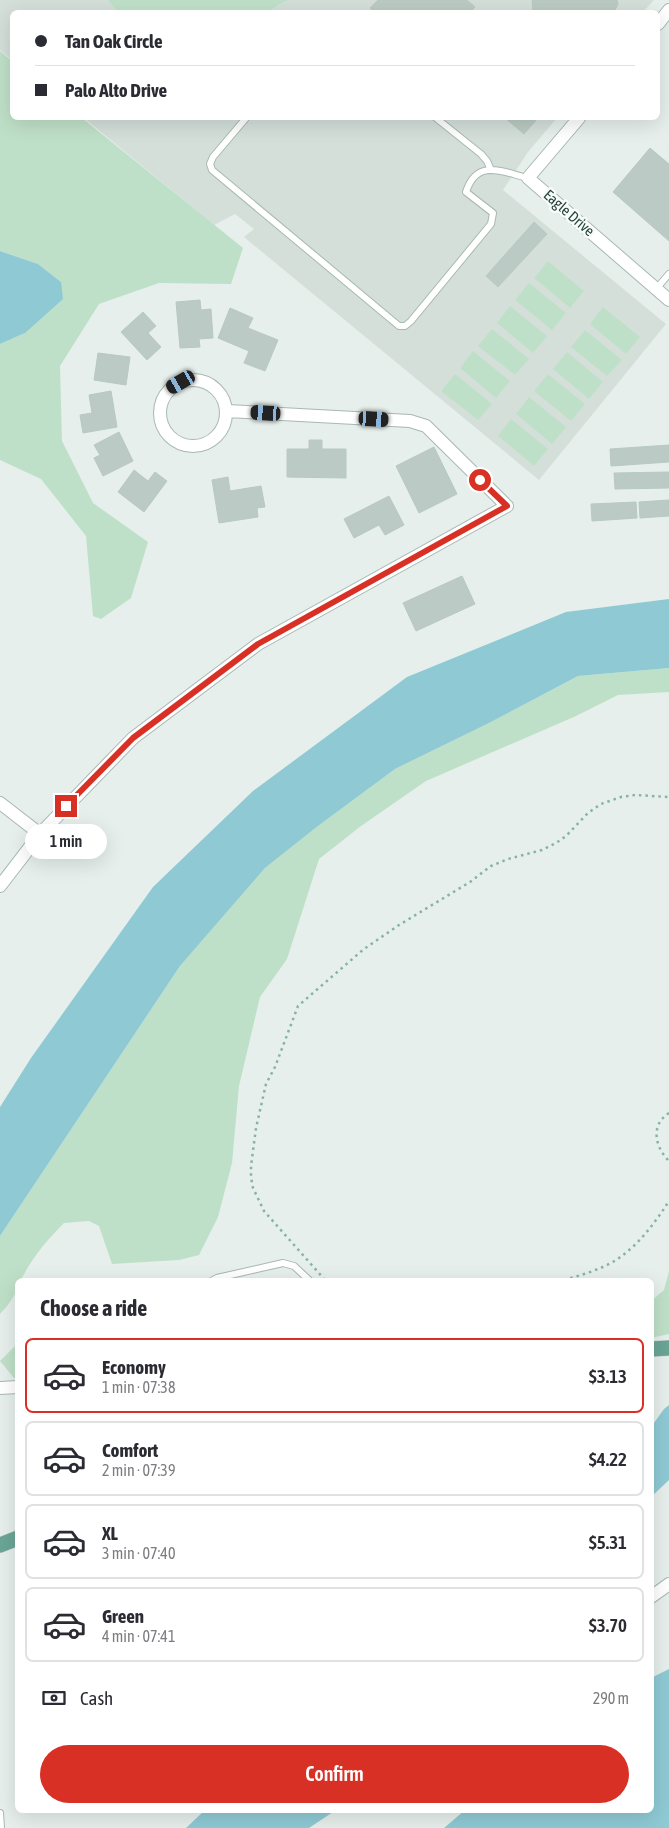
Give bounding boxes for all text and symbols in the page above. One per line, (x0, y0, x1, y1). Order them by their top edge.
text: Tan Oak Circle (65, 30, 163, 52)
text: Palo Alto Drive (65, 79, 167, 101)
street label: Eagle Drive (540, 186, 598, 239)
car (164, 368, 197, 396)
car (250, 405, 281, 421)
car (358, 411, 389, 427)
route start (469, 469, 491, 491)
route end (55, 795, 77, 817)
callout: 1 min (25, 824, 107, 858)
text: 1 min (50, 832, 82, 850)
text: Choose a ride (40, 1295, 147, 1321)
icon: car (42, 1353, 87, 1398)
text: Economy (102, 1356, 166, 1378)
text: $3.13 (589, 1365, 627, 1387)
text: 1 min · 07:38 (102, 1378, 175, 1396)
icon: car (42, 1436, 87, 1481)
text: Comfort (102, 1439, 158, 1461)
text: $4.22 (589, 1448, 627, 1470)
text: 2 min · 07:39 (102, 1461, 175, 1479)
icon: car (42, 1519, 87, 1564)
text: XL (102, 1522, 118, 1544)
text: $5.31 (589, 1531, 627, 1553)
text: 3 min · 07:40 (102, 1544, 175, 1562)
icon: car (42, 1602, 87, 1647)
text: Green (102, 1605, 144, 1627)
text: $3.70 (589, 1614, 627, 1636)
text: 4 min · 07:41 (102, 1627, 175, 1645)
icon: cash (40, 1684, 68, 1712)
text: Cash (80, 1687, 113, 1709)
text: 290 m (593, 1689, 629, 1707)
button: Confirm (40, 1745, 629, 1803)

